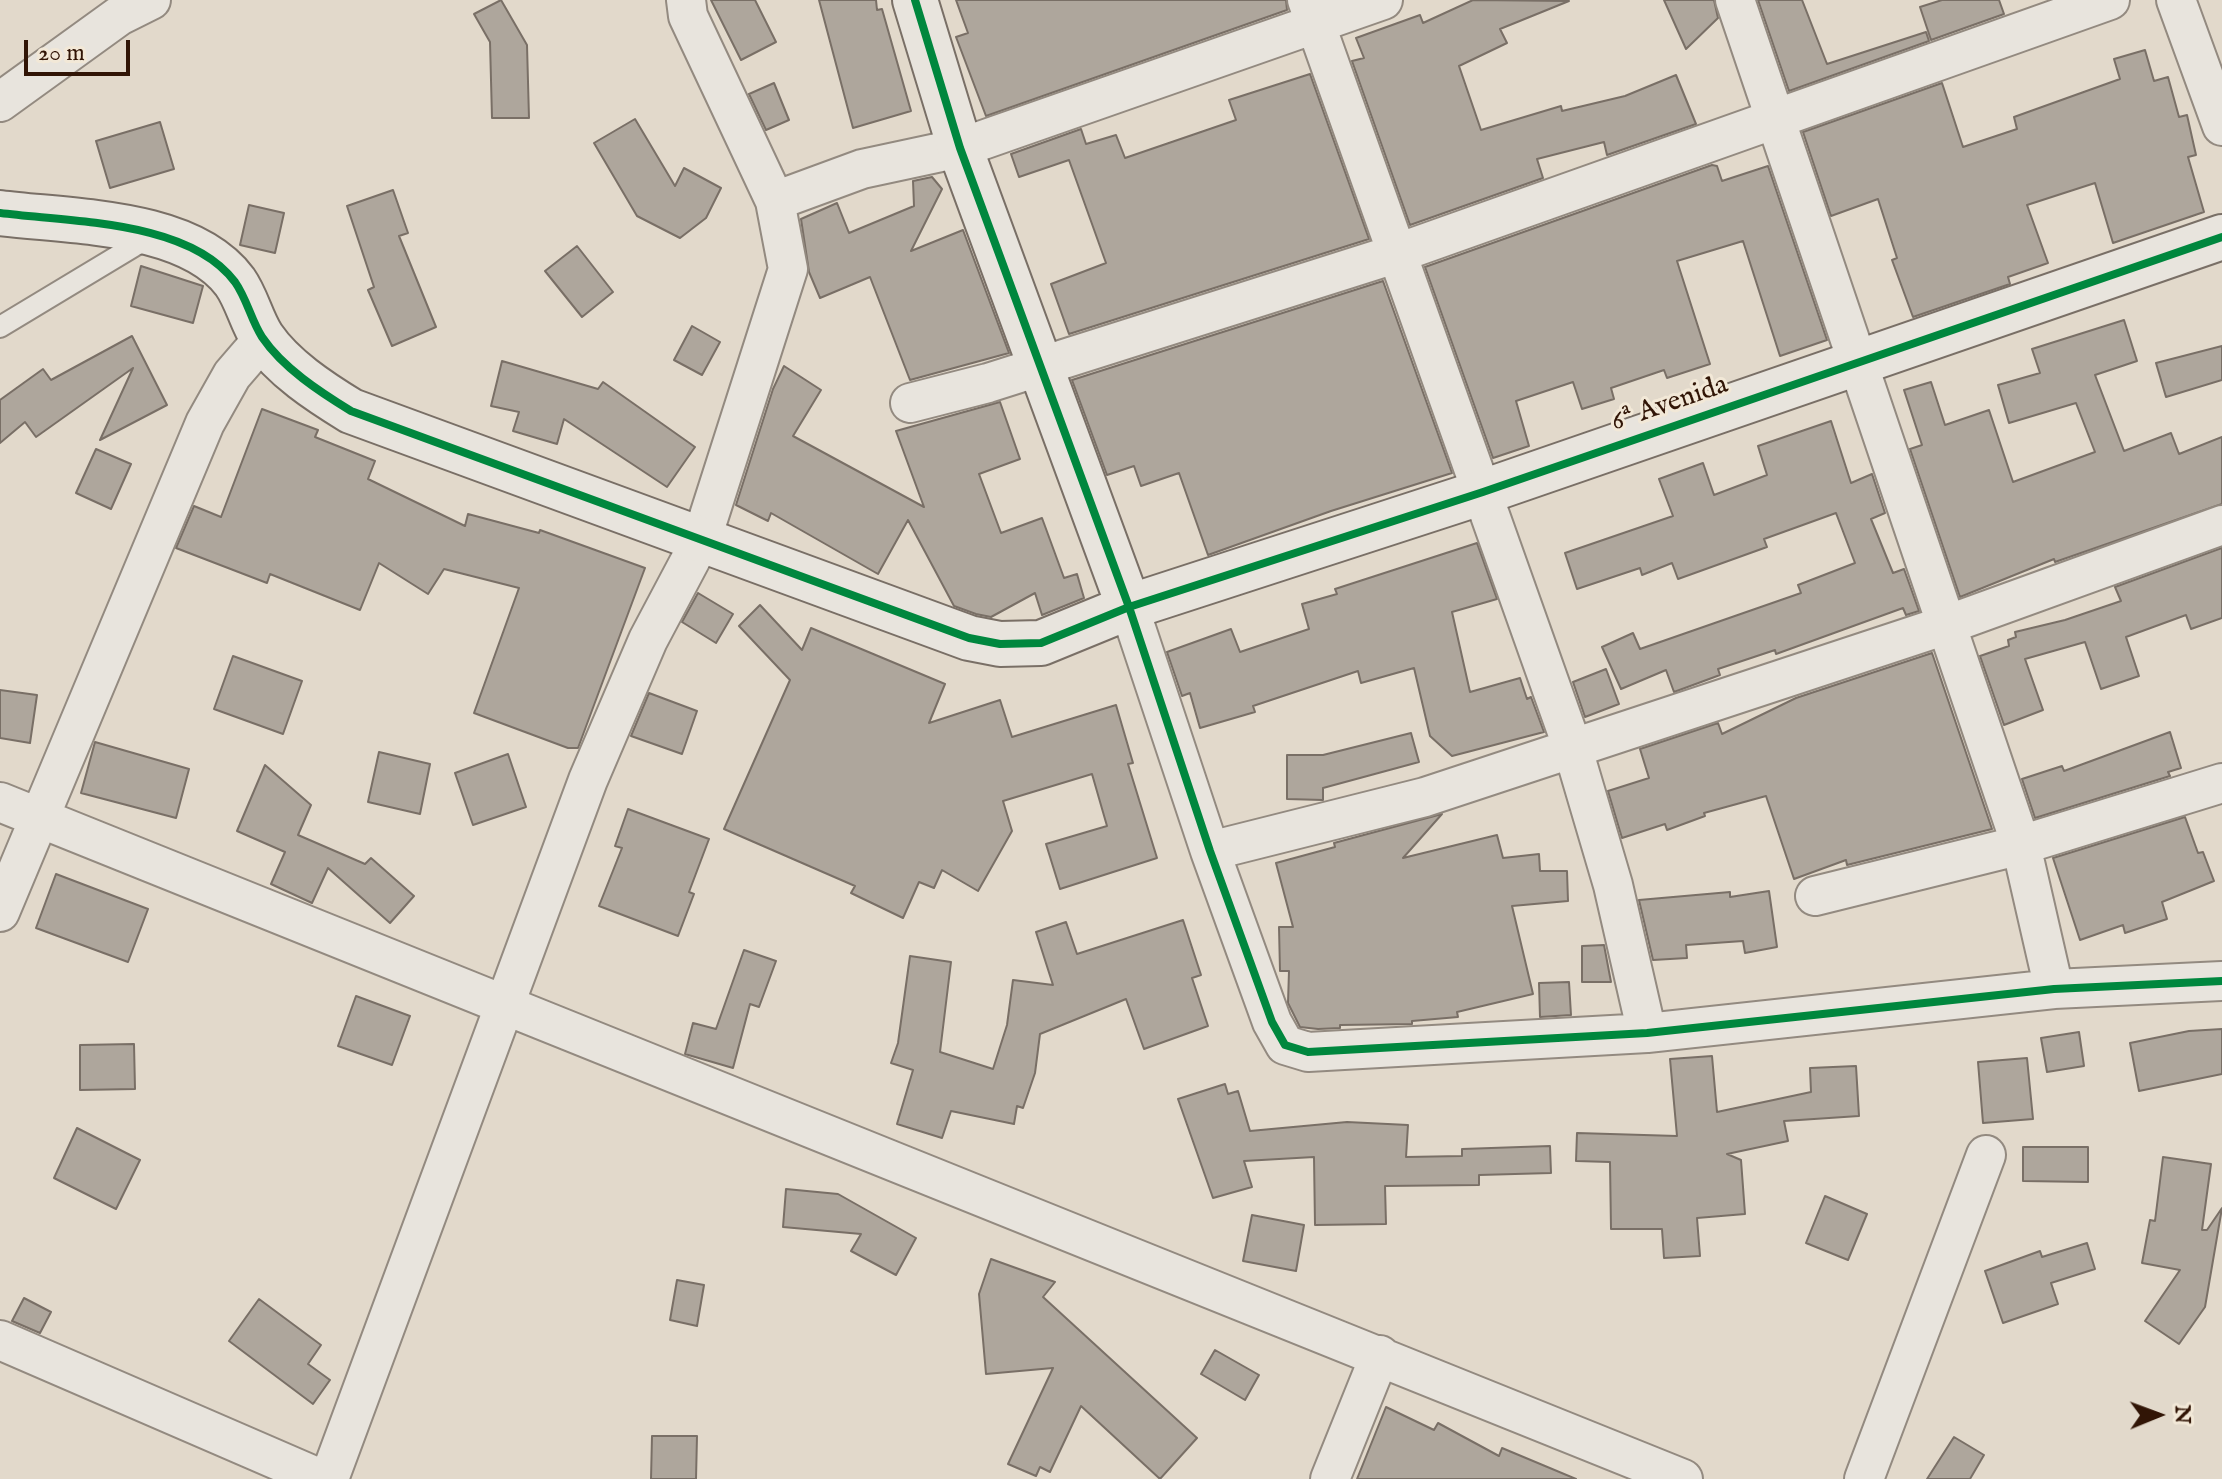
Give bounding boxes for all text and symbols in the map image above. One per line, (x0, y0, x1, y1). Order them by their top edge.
scale bar (28, 24, 134, 74)
text: 20 m (38, 38, 85, 69)
street label: 6ª Avenida (1607, 369, 1733, 441)
north arrow (2118, 1375, 2198, 1455)
text: N (2168, 1405, 2196, 1424)

